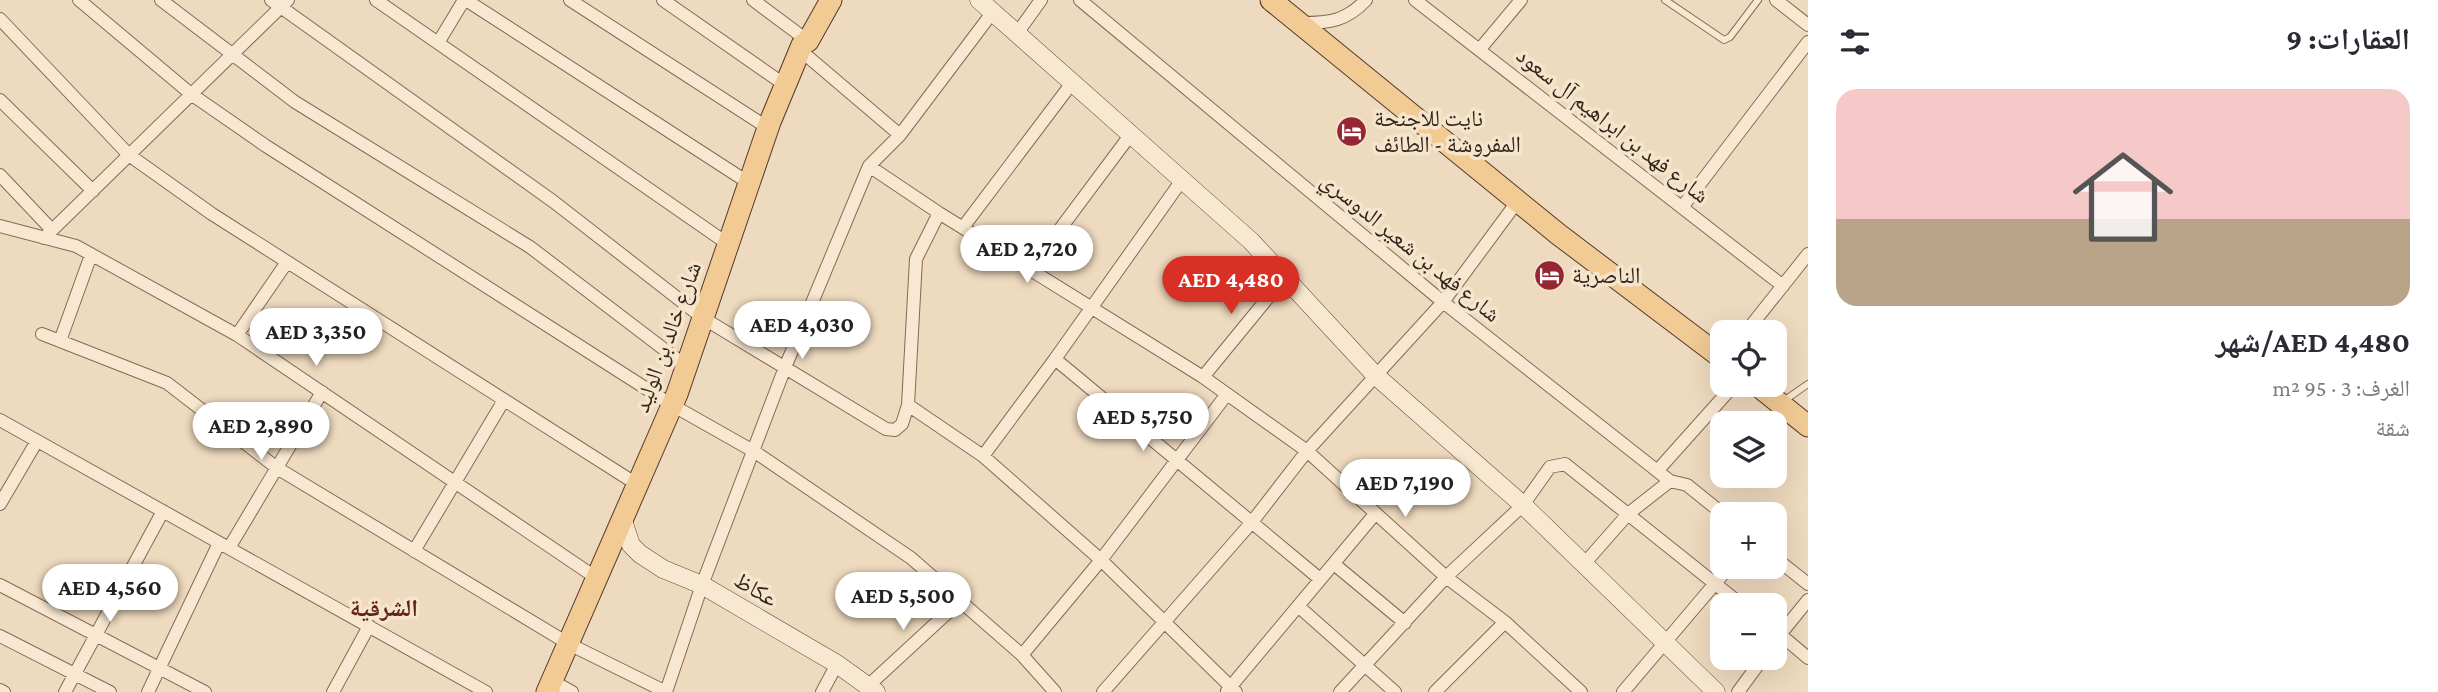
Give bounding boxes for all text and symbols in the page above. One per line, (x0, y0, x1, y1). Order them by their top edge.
text: العقارات: 9 (2286, 22, 2410, 55)
icon: filters (1836, 23, 1874, 61)
street label: شارع فهد بن ابراهيم آل سعود (1510, 42, 1714, 211)
place label: نايت للاجنحة المفروشة - الطائف (1374, 105, 1521, 157)
hotel icon: نايت للاجنحة المفروشة - الطائف (1334, 114, 1368, 148)
icon: home (2060, 134, 2186, 260)
street label: شارع فهد بن شعير الدوسري (1313, 167, 1506, 332)
pin: AED 2,720 (947, 226, 1107, 285)
text: AED 2,720 (976, 235, 1078, 261)
pin: AED 4,480 (1151, 256, 1311, 316)
street label: شارع خالد بن الوليد (628, 258, 708, 416)
hotel icon: الناصرية (1532, 258, 1566, 292)
place label: الناصرية (1572, 262, 1641, 288)
text: AED 4,480 (1178, 266, 1284, 292)
pin: AED 4,030 (722, 302, 882, 361)
pin: AED 3,350 (236, 308, 396, 368)
text: AED 4,030 (750, 311, 854, 337)
text: AED 3,350 (265, 318, 367, 344)
map controls (1710, 320, 1787, 670)
button: locate (1710, 320, 1787, 397)
text: AED 4,480/شهر (2216, 325, 2410, 358)
text: الغرف: 3 · 95 m² (2273, 375, 2410, 401)
pin: AED 5,750 (1063, 393, 1223, 453)
pin: AED 2,890 (181, 402, 341, 462)
text: AED 5,750 (1093, 403, 1193, 429)
button: layers (1710, 411, 1787, 488)
text: AED 2,890 (209, 412, 313, 438)
text: شقة (2376, 415, 2410, 441)
pin: AED 7,190 (1325, 460, 1485, 519)
text: AED 7,190 (1356, 469, 1454, 495)
button: + (1710, 502, 1787, 579)
pin: AED 4,560 (30, 564, 190, 624)
street label: عكاظ (730, 566, 783, 612)
pin: AED 5,500 (823, 572, 983, 632)
text: AED 4,560 (58, 574, 162, 600)
text: AED 5,500 (851, 582, 955, 608)
button: − (1710, 593, 1787, 670)
district label: الشرقية (350, 594, 418, 622)

